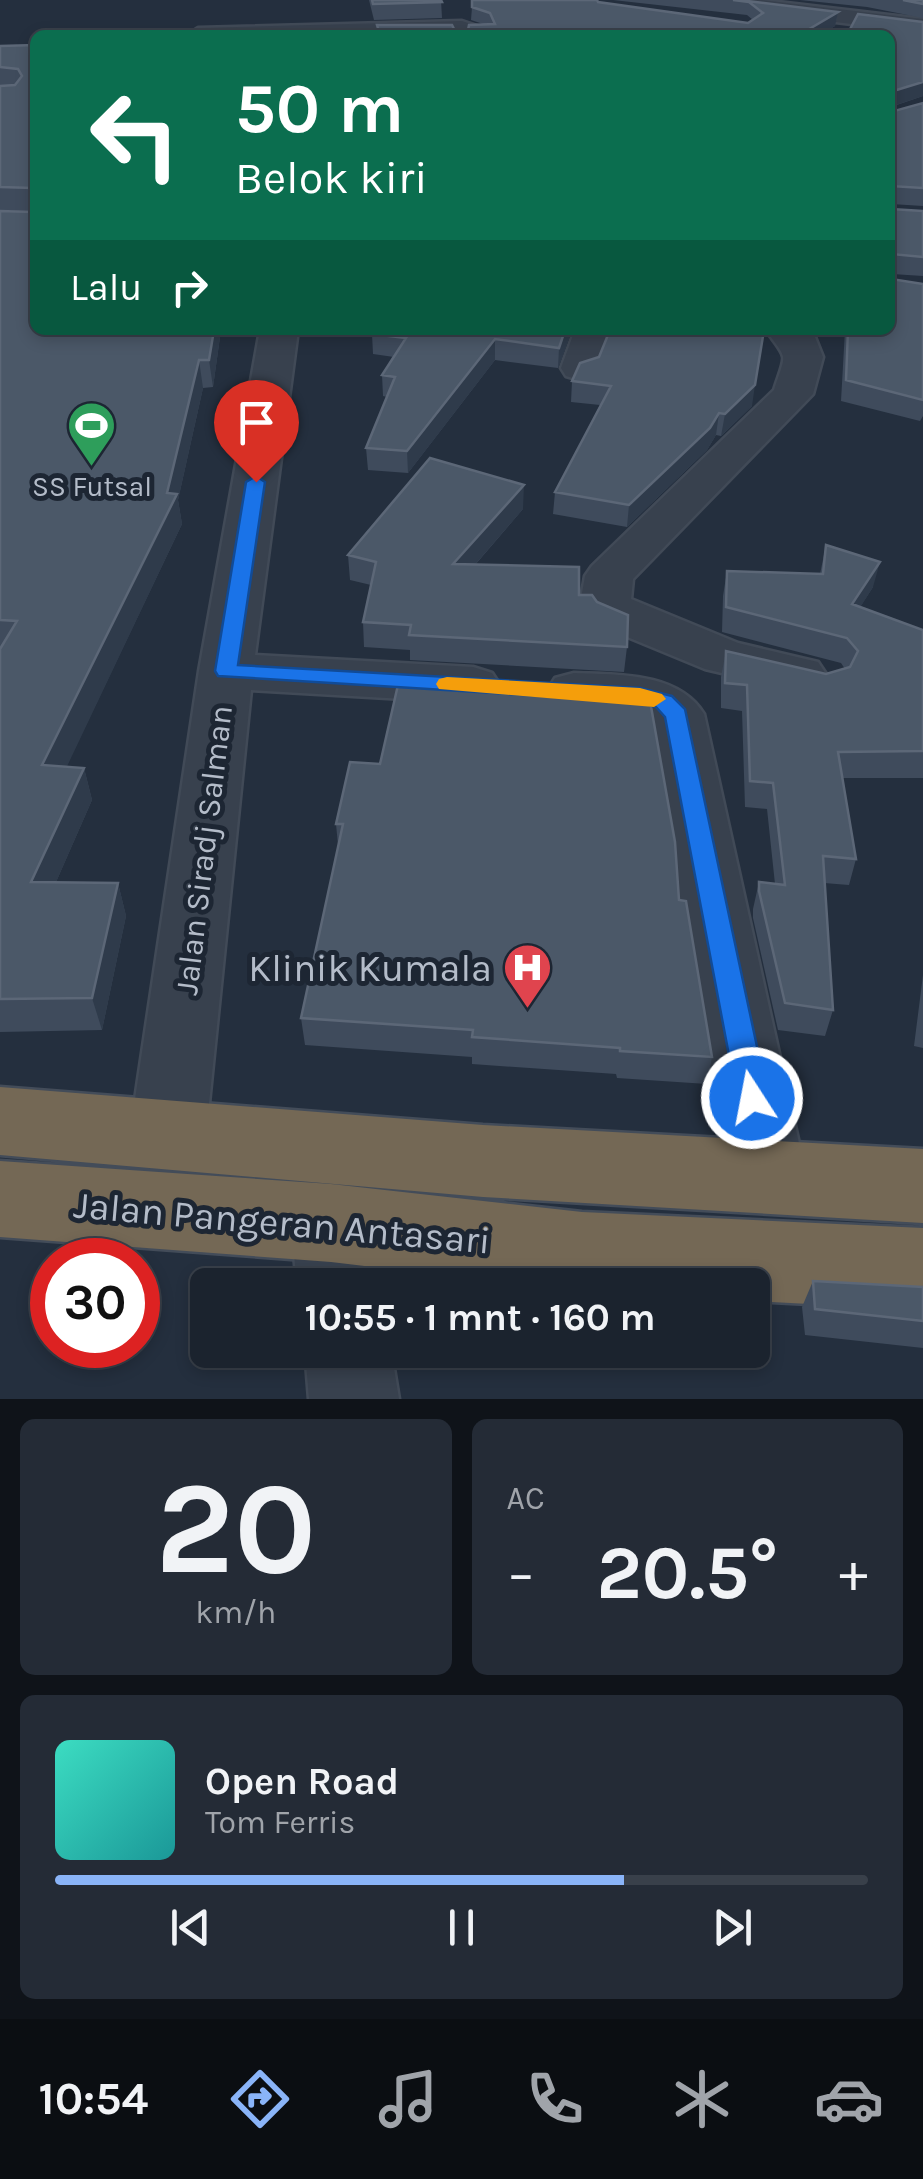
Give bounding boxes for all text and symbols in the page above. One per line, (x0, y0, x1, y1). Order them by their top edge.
text: 50 m (235, 68, 404, 150)
icon: left (70, 70, 200, 200)
text: Belok kiri (235, 152, 428, 204)
icon: right (162, 260, 217, 315)
text: Lalu (70, 265, 142, 310)
pin (214, 380, 299, 483)
icon: arrive (229, 395, 284, 450)
sports icon: SS Futsal (66, 400, 118, 468)
place label: SS Futsal (32, 470, 152, 503)
street label: Jalan Siradj Salman (168, 703, 240, 997)
hospital icon: Klinik Kumala (501, 942, 553, 1010)
place label: Klinik Kumala (248, 946, 492, 991)
position arrow (700, 1046, 804, 1150)
street label: Jalan Pangeran Antasari (72, 1182, 492, 1264)
speed limit sign: 30 (30, 1238, 160, 1368)
text: 10:55 · 1 mnt · 160 m (304, 1295, 656, 1340)
text: 20 (155, 1453, 316, 1605)
text: AC (507, 1480, 545, 1517)
text: 20.5° (596, 1529, 778, 1617)
text: − (507, 1541, 535, 1605)
text: + (839, 1541, 868, 1605)
text: km/h (195, 1594, 276, 1631)
text: Open Road (205, 1759, 399, 1804)
text: Tom Ferris (205, 1804, 355, 1841)
icon: previous (163, 1900, 218, 1955)
icon: pause (434, 1900, 489, 1955)
icon: next (705, 1900, 760, 1955)
icon: directions (225, 2064, 295, 2134)
icon: music (373, 2064, 443, 2134)
icon: phone (520, 2064, 590, 2134)
icon: climate (667, 2064, 737, 2134)
icon: car (814, 2064, 884, 2134)
text: 10:54 (39, 2073, 148, 2125)

